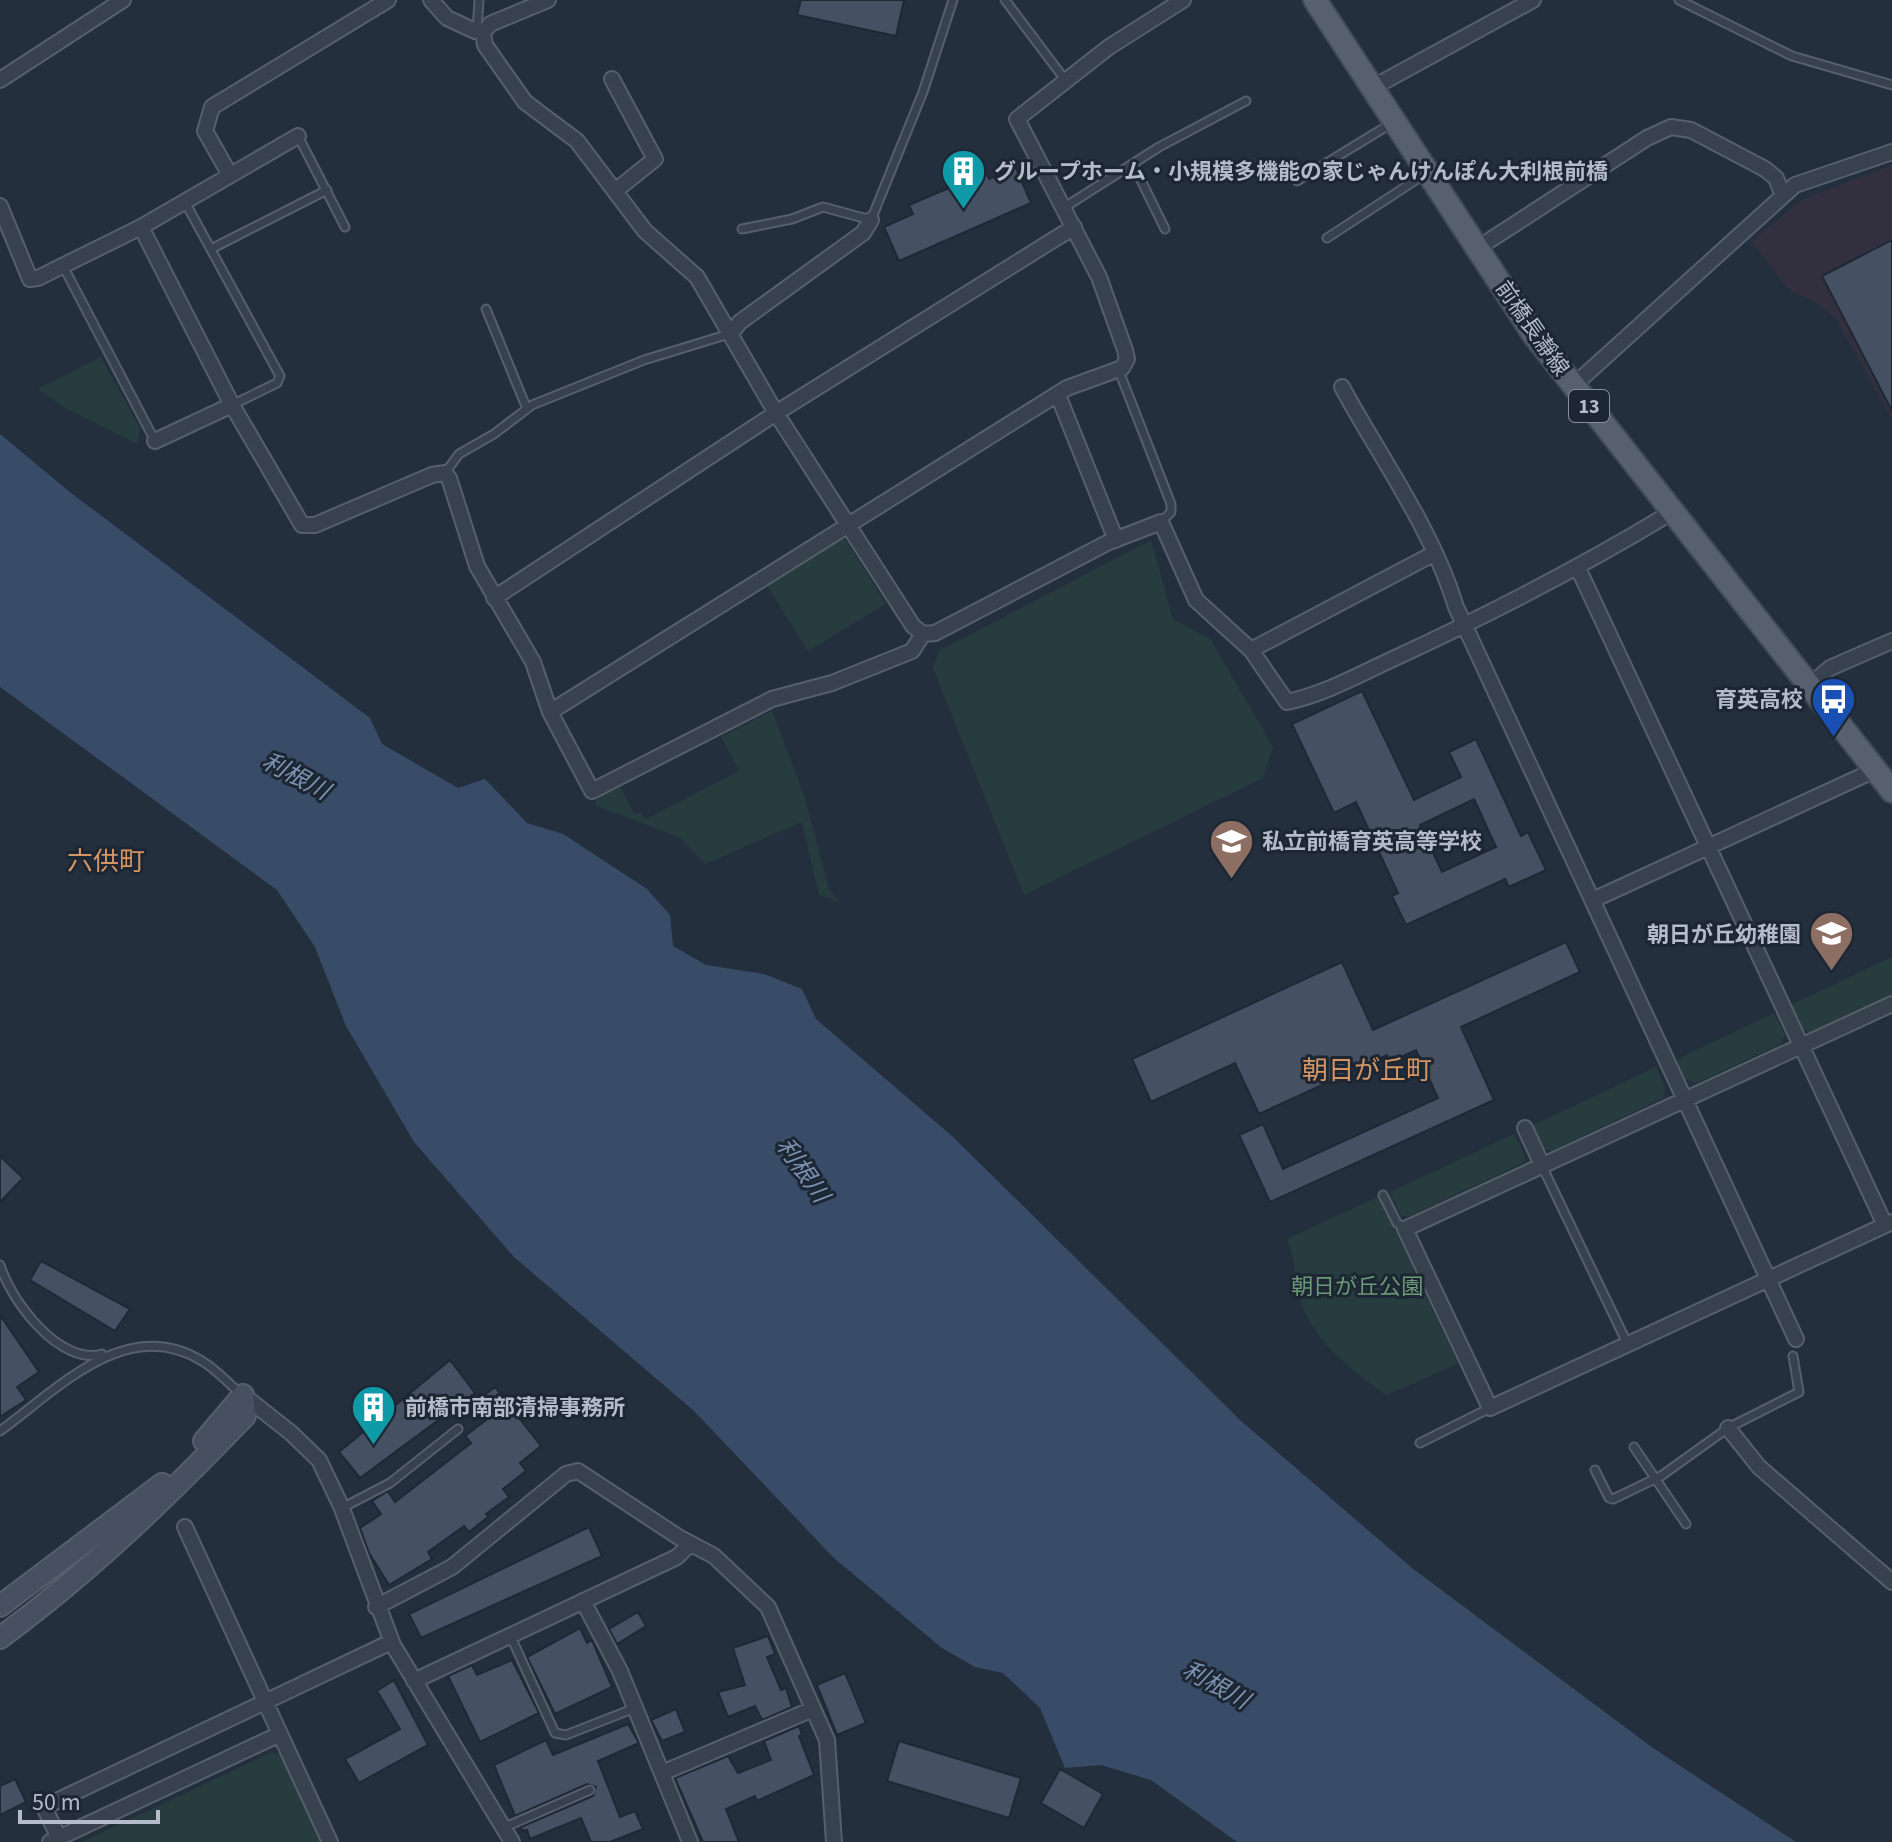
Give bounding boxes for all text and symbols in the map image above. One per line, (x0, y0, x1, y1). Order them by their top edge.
building icon: グループホーム・小規模多機能の家じゃんけんぽん大利根前橋 (939, 147, 987, 210)
place label: グループホーム・小規模多機能の家じゃんけんぽん大利根前橋 (994, 156, 1608, 188)
street label: 前橋長瀞線 (1488, 274, 1577, 383)
road number: 13 (1569, 390, 1609, 422)
bus stop icon: 育英高校 (1810, 675, 1858, 738)
place label: 育英高校 (1715, 684, 1803, 716)
water label: 利根川 (256, 744, 338, 810)
school or university icon: 私立前橋育英高等学校 (1207, 817, 1255, 880)
place label: 私立前橋育英高等学校 (1262, 826, 1482, 858)
district label: 六供町 (67, 843, 145, 880)
school or university icon: 朝日が丘幼稚園 (1808, 910, 1856, 973)
place label: 朝日が丘幼稚園 (1647, 919, 1801, 951)
district label: 朝日が丘町 (1302, 1052, 1432, 1089)
water label: 利根川 (768, 1131, 839, 1212)
park label: 朝日が丘公園 (1291, 1271, 1423, 1303)
building icon: 前橋市南部清掃事務所 (350, 1383, 398, 1446)
place label: 前橋市南部清掃事務所 (405, 1392, 625, 1424)
water label: 利根川 (1176, 1653, 1258, 1720)
scale bar (20, 1774, 158, 1824)
text: 50 m (32, 1785, 81, 1820)

